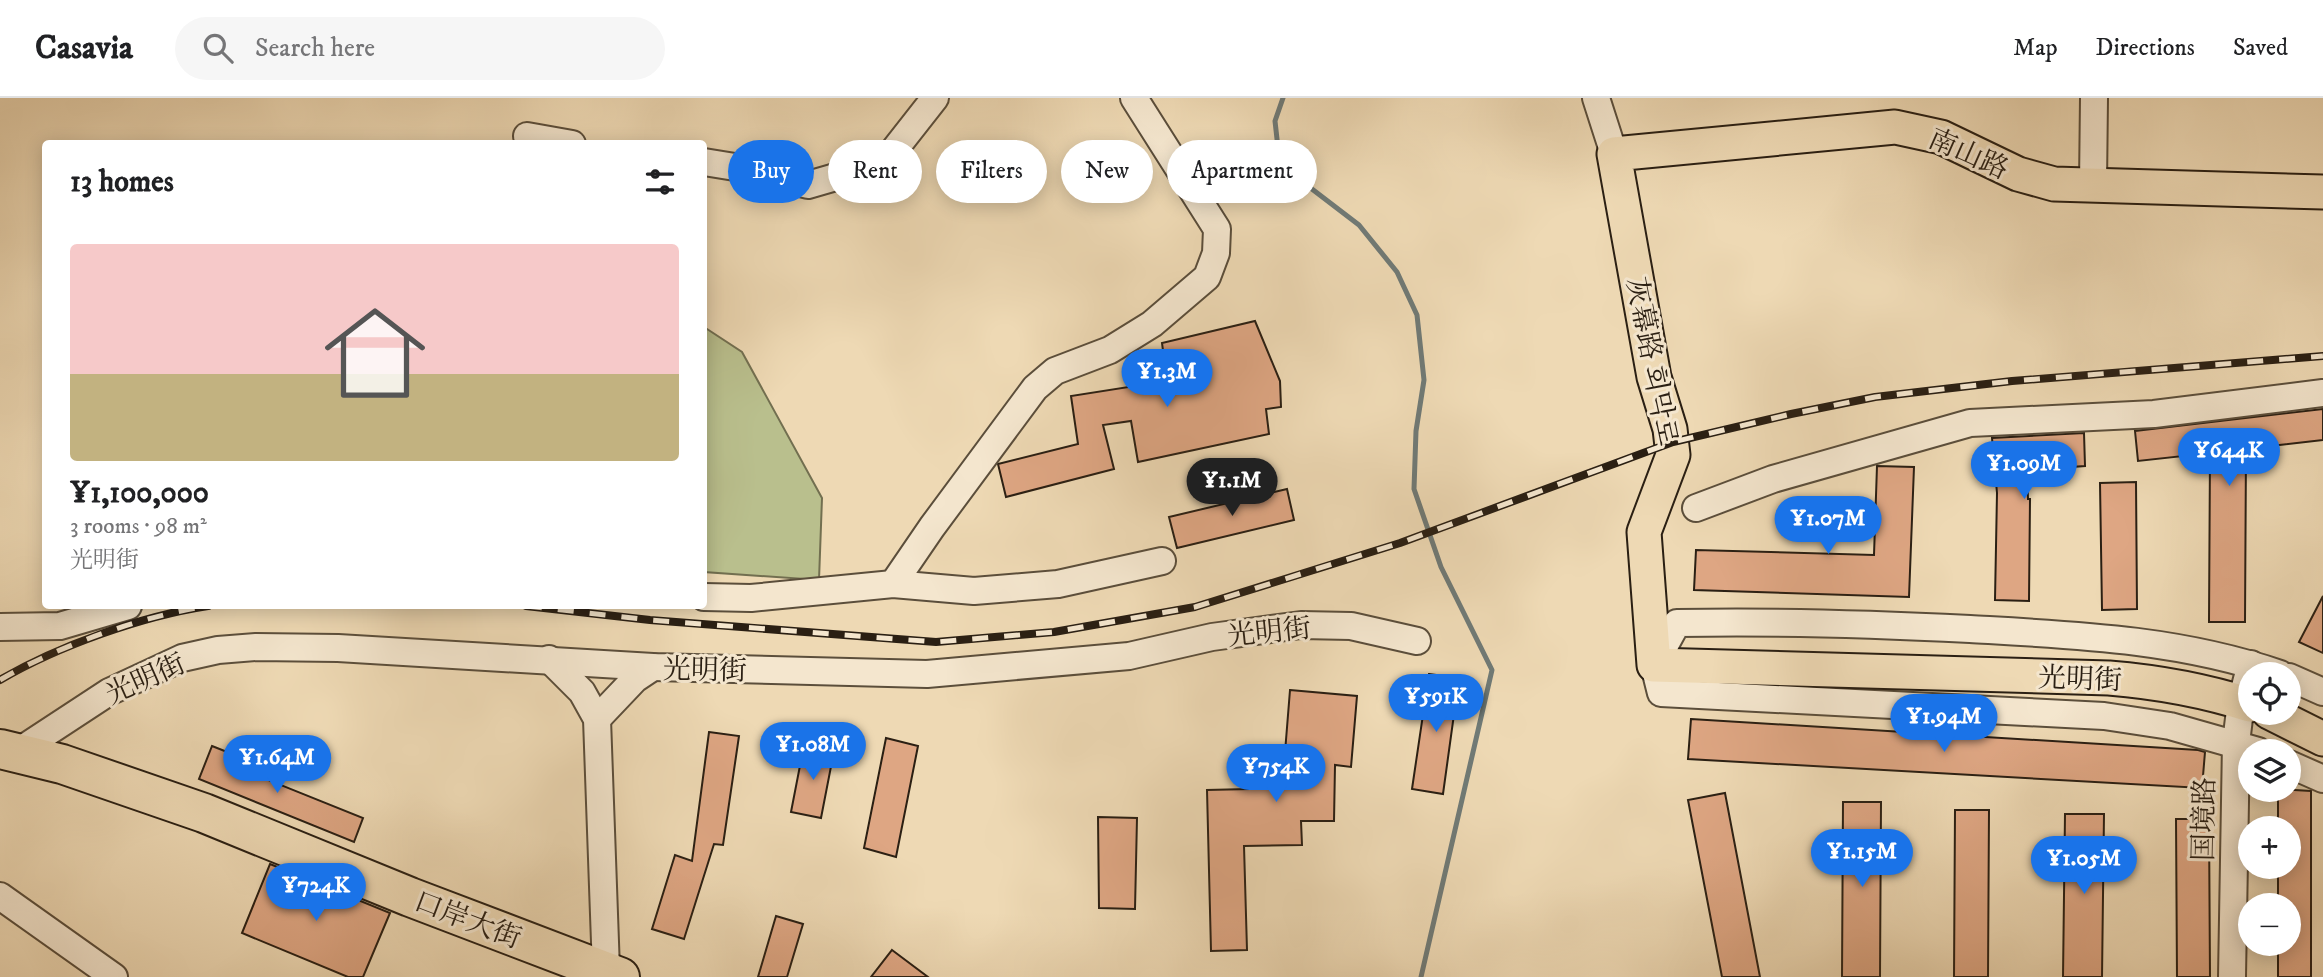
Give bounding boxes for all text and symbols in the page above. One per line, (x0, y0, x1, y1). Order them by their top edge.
search box (175, 17, 665, 80)
text: Casavia (35, 28, 133, 69)
icon: search (199, 29, 237, 67)
text: Search here (255, 32, 375, 65)
text: Map (2013, 33, 2058, 63)
text: Directions (2096, 33, 2195, 63)
text: Saved (2233, 33, 2288, 63)
street label: 南山路 (1923, 121, 2014, 187)
chip: Buy (728, 140, 814, 203)
chip: Rent (828, 140, 922, 203)
chip: Filters (936, 140, 1047, 203)
chip: New (1061, 140, 1153, 203)
chip: Apartment (1167, 140, 1317, 203)
icon: filters (641, 163, 679, 201)
text: 13 homes (70, 164, 174, 201)
street label: 灰幕路 회막로 (1618, 274, 1685, 449)
icon: home (312, 290, 438, 416)
pin: ¥1.3M (1118, 350, 1216, 409)
text: ¥1.3M (1138, 357, 1196, 386)
pin: ¥644K (2180, 428, 2278, 488)
text: ¥644K (2194, 436, 2264, 465)
pin: ¥1.09M (1967, 442, 2081, 501)
text: ¥1.09M (1987, 449, 2061, 478)
pin: ¥1.1M (1183, 458, 1281, 518)
text: ¥1.1M (1203, 466, 1261, 495)
text: ¥1,100,000 (70, 475, 209, 512)
pin: ¥1.07M (1771, 496, 1885, 556)
text: ¥1.07M (1791, 504, 1865, 533)
text: 3 rooms · 98 m² (70, 512, 207, 541)
text: 光明街 (70, 546, 139, 575)
street label: 光明街 (1226, 611, 1313, 654)
street label: 光明街 (100, 646, 191, 712)
street label: 光明街 (663, 652, 747, 689)
street label: 光明街 (2037, 661, 2123, 698)
map controls (2238, 662, 2301, 956)
button: locate (2238, 662, 2301, 725)
pin: ¥591K (1387, 674, 1485, 734)
text: ¥591K (1405, 682, 1467, 711)
pin: ¥1.94M (1887, 694, 2001, 754)
text: ¥1.94M (1906, 702, 1982, 731)
pin: ¥1.08M (756, 722, 870, 782)
text: ¥1.08M (776, 730, 850, 759)
pin: ¥1.64M (220, 736, 334, 795)
button: layers (2238, 739, 2301, 802)
text: ¥1.64M (239, 743, 315, 772)
pin: ¥754K (1227, 744, 1325, 804)
text: ¥754K (1242, 752, 1310, 781)
street label: 国境路 (2186, 777, 2223, 861)
button: + (2238, 816, 2301, 879)
pin: ¥1.15M (1805, 830, 1919, 889)
pin: ¥1.05M (2027, 836, 2141, 896)
text: ¥1.15M (1827, 837, 1897, 866)
text: ¥1.05M (2047, 844, 2121, 873)
pin: ¥724K (267, 864, 365, 923)
text: ¥724K (282, 871, 350, 900)
street label: 口岸大街 (409, 884, 526, 957)
button: − (2238, 893, 2301, 956)

